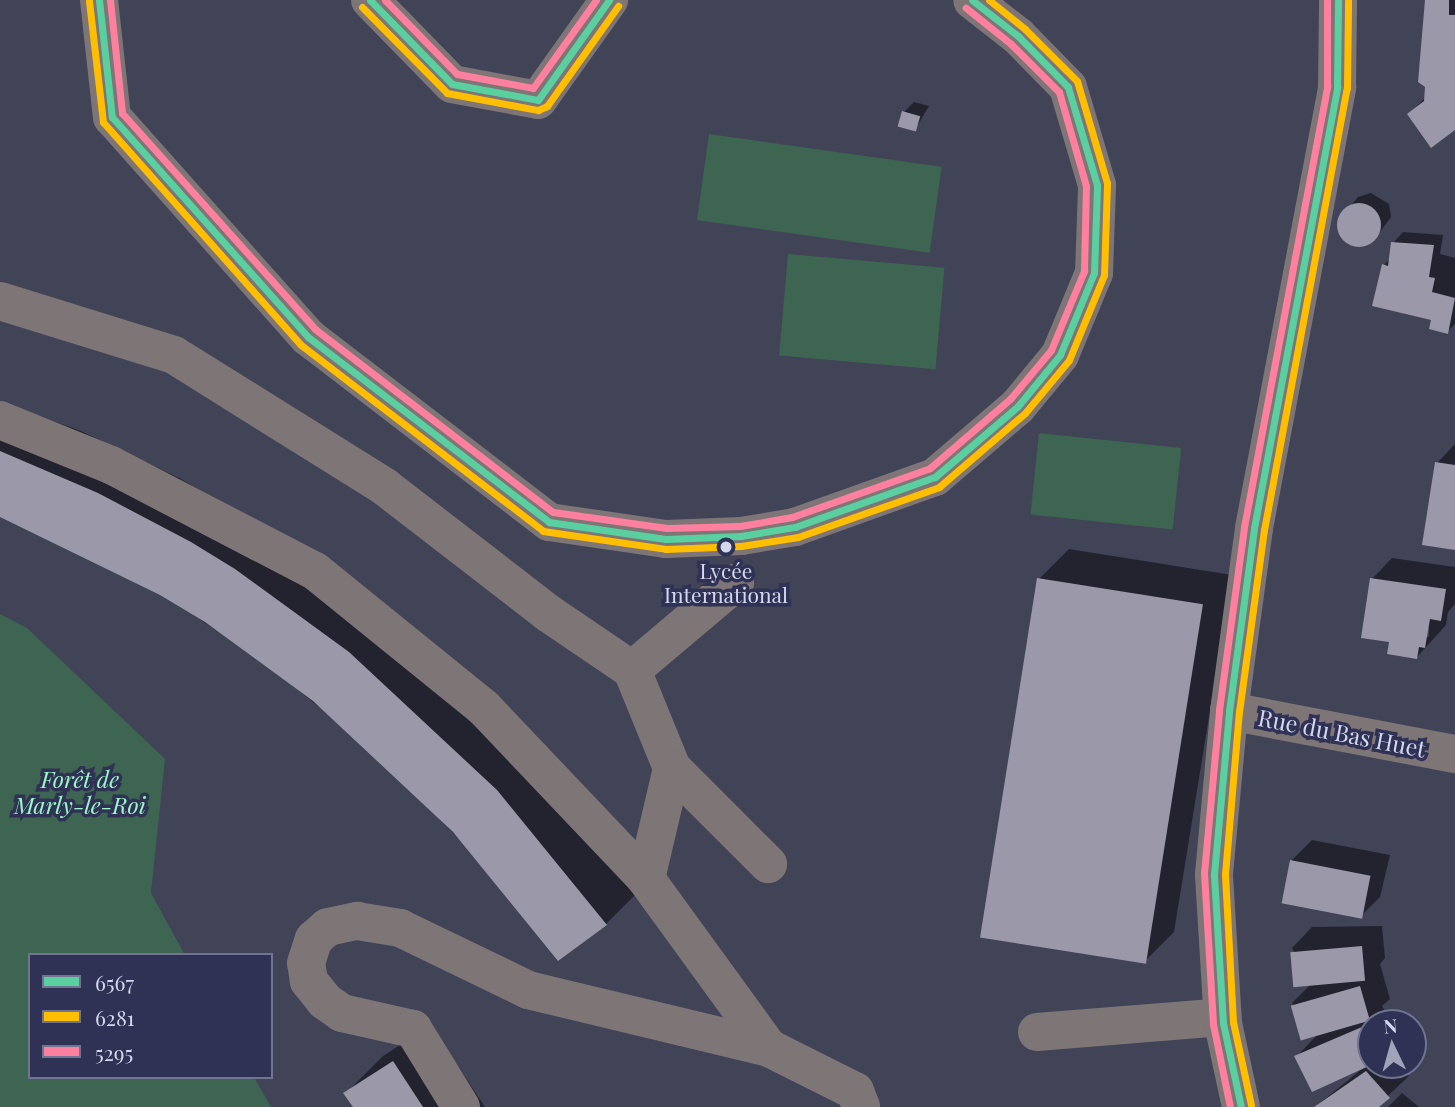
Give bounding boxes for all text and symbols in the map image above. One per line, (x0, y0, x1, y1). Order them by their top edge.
marker: Lycée International (719, 540, 733, 554)
place label: Lycée International (664, 557, 788, 607)
street label: Rue du Bas Huet (1256, 703, 1428, 763)
park label: Forêt de Marly-le-Roi (14, 765, 146, 819)
legend (28, 953, 273, 1079)
text: 6567 (95, 968, 134, 996)
text: 6281 (95, 1003, 135, 1031)
north arrow (1357, 1009, 1427, 1079)
text: N (1382, 1012, 1398, 1039)
text: 5295 (95, 1038, 133, 1066)

